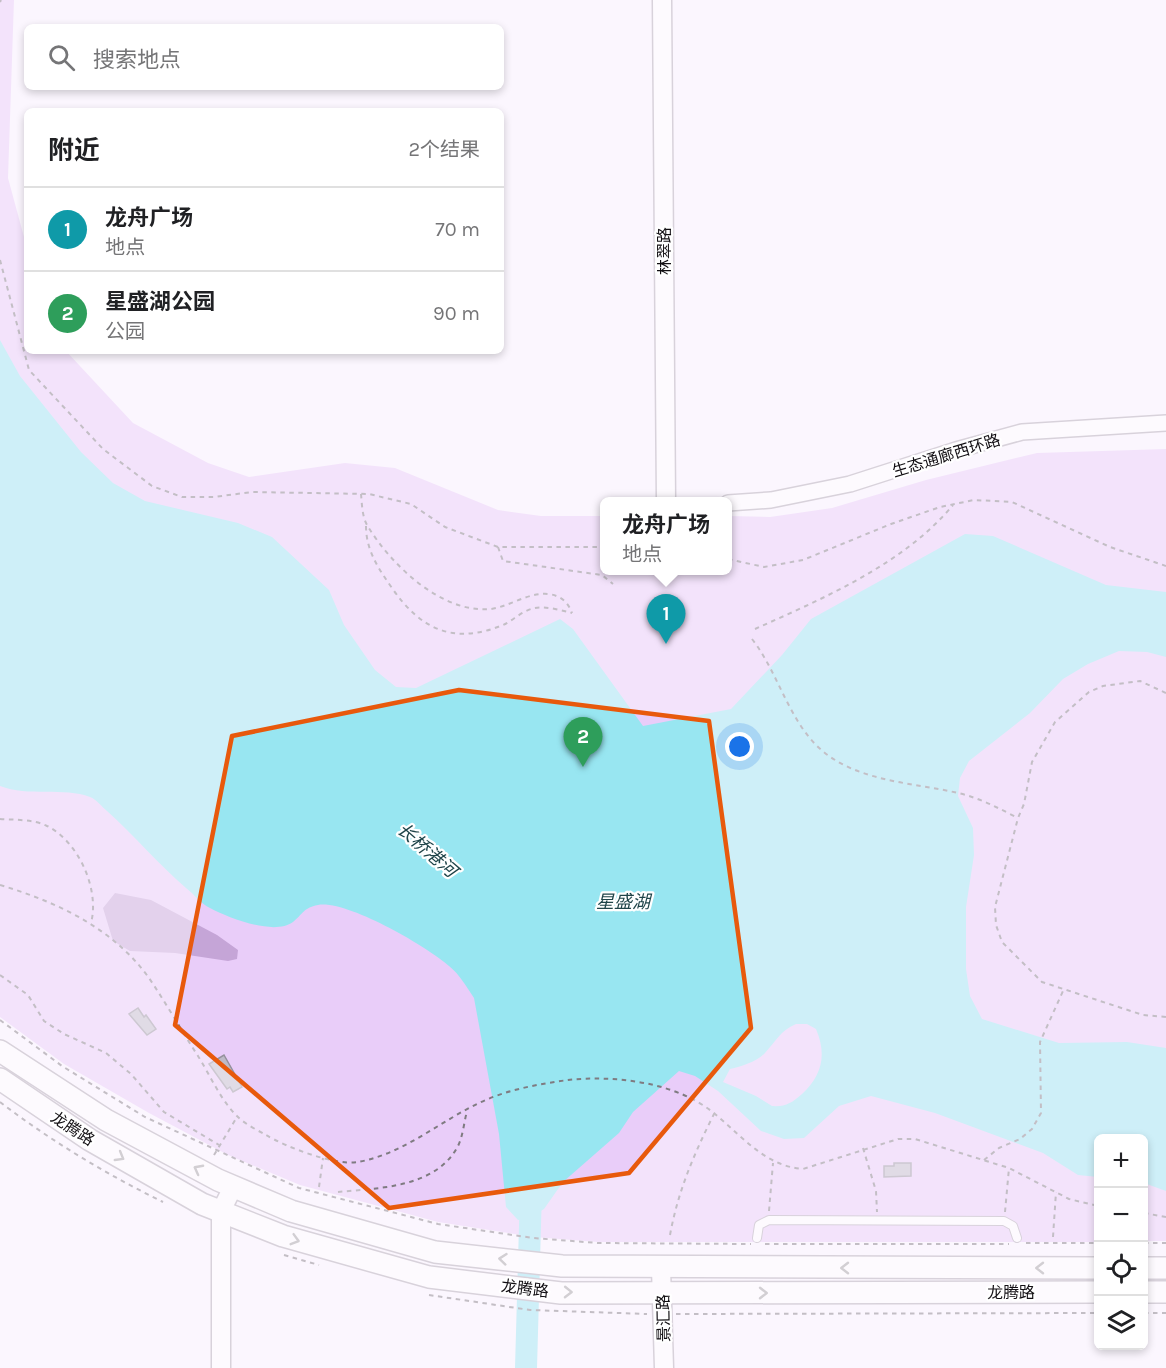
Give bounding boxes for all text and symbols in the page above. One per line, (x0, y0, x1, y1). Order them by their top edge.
search box (24, 24, 504, 90)
icon: search (45, 41, 78, 74)
text: 搜索地点 (93, 47, 181, 73)
text: 附近 (48, 135, 100, 166)
text: 2个结果 (408, 138, 480, 161)
text: 龙舟广场 (105, 205, 193, 231)
text: 1 (64, 218, 71, 241)
text: 70 m (435, 218, 480, 241)
street label: 林翠路 (655, 227, 674, 275)
text: 地点 (105, 236, 145, 259)
text: 星盛湖公园 (105, 289, 215, 315)
text: 2 (61, 302, 74, 325)
text: 90 m (433, 302, 480, 325)
text: 公园 (105, 320, 145, 343)
street label: 生态通廊西环路 (890, 430, 1002, 481)
popup (600, 497, 732, 575)
text: 龙舟广场 (622, 512, 710, 538)
text: 地点 (622, 543, 662, 566)
pin: 1 (646, 594, 686, 644)
pin: 2 (564, 718, 602, 767)
your location (725, 732, 754, 761)
water label: 长桥港河 (393, 818, 464, 884)
water label: 星盛湖 (596, 891, 653, 913)
street label: 龙腾路 (47, 1107, 98, 1149)
map controls (1094, 1134, 1148, 1350)
button: + (1094, 1134, 1148, 1188)
one-way arrow (113, 1149, 124, 1161)
one-way arrow (193, 1165, 204, 1176)
button: − (1094, 1188, 1148, 1242)
one-way arrow (290, 1232, 300, 1245)
button: locate (1094, 1242, 1148, 1296)
one-way arrow (499, 1254, 508, 1266)
one-way arrow (841, 1262, 850, 1274)
one-way arrow (1036, 1262, 1045, 1274)
street label: 龙腾路 (500, 1276, 550, 1301)
street label: 龙腾路 (987, 1283, 1035, 1302)
one-way arrow (564, 1286, 573, 1299)
one-way arrow (759, 1287, 768, 1299)
street label: 景汇路 (654, 1294, 673, 1342)
button: layers (1094, 1296, 1148, 1350)

